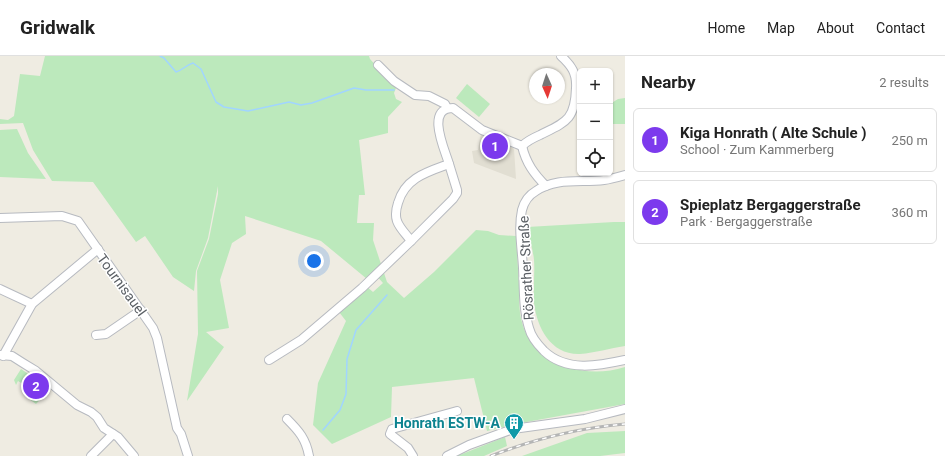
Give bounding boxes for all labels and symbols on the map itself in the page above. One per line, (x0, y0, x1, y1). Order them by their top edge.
north arrow (529, 68, 565, 104)
pin: 1 (482, 131, 508, 161)
street label: Rösrather Straße (515, 215, 537, 321)
street label: Tournisauel (94, 251, 150, 319)
your location (304, 251, 324, 271)
pin: 2 (23, 371, 49, 401)
building icon: Honrath ESTW-A (503, 412, 525, 440)
place label: Honrath ESTW-A (394, 415, 501, 431)

